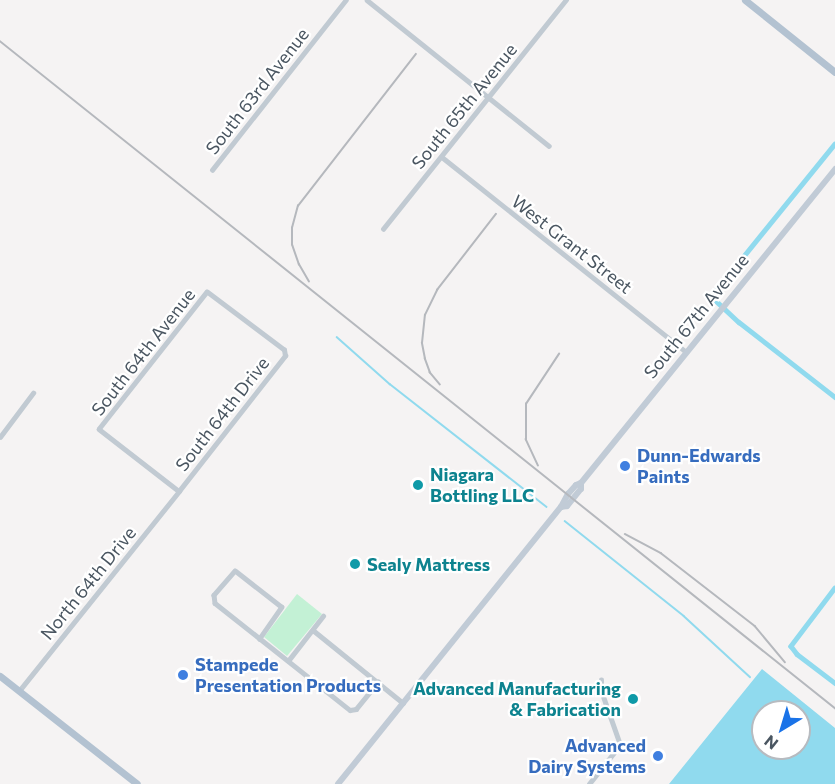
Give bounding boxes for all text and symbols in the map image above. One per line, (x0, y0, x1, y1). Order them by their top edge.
street label: South 63rd Avenue (201, 24, 313, 158)
street label: South 65th Avenue (407, 39, 521, 173)
street label: West Grant Street (507, 190, 637, 298)
street label: South 67th Avenue (639, 249, 753, 383)
street label: South 64th Avenue (87, 284, 199, 420)
street label: South 64th Drive (171, 353, 273, 475)
place label: Dunn-Edwards Paints (637, 445, 761, 488)
marker: Dunn-Edwards Paints (618, 459, 632, 473)
place label: Niagara Bottling LLC (430, 464, 534, 506)
marker: Niagara Bottling LLC (411, 478, 425, 492)
street label: North 64th Drive (36, 522, 140, 644)
place label: Sealy Mattress (367, 553, 490, 575)
marker: Sealy Mattress (348, 557, 362, 571)
place label: Stampede Presentation Products (195, 654, 381, 696)
marker: Stampede Presentation Products (176, 668, 190, 682)
place label: Advanced Manufacturing & Fabrication (413, 678, 621, 720)
marker: Advanced Manufacturing & Fabrication (626, 692, 640, 706)
north arrow (751, 700, 811, 760)
text: N (760, 732, 781, 754)
place label: Advanced Dairy Systems (528, 735, 646, 777)
marker: Advanced Dairy Systems (651, 749, 665, 763)

